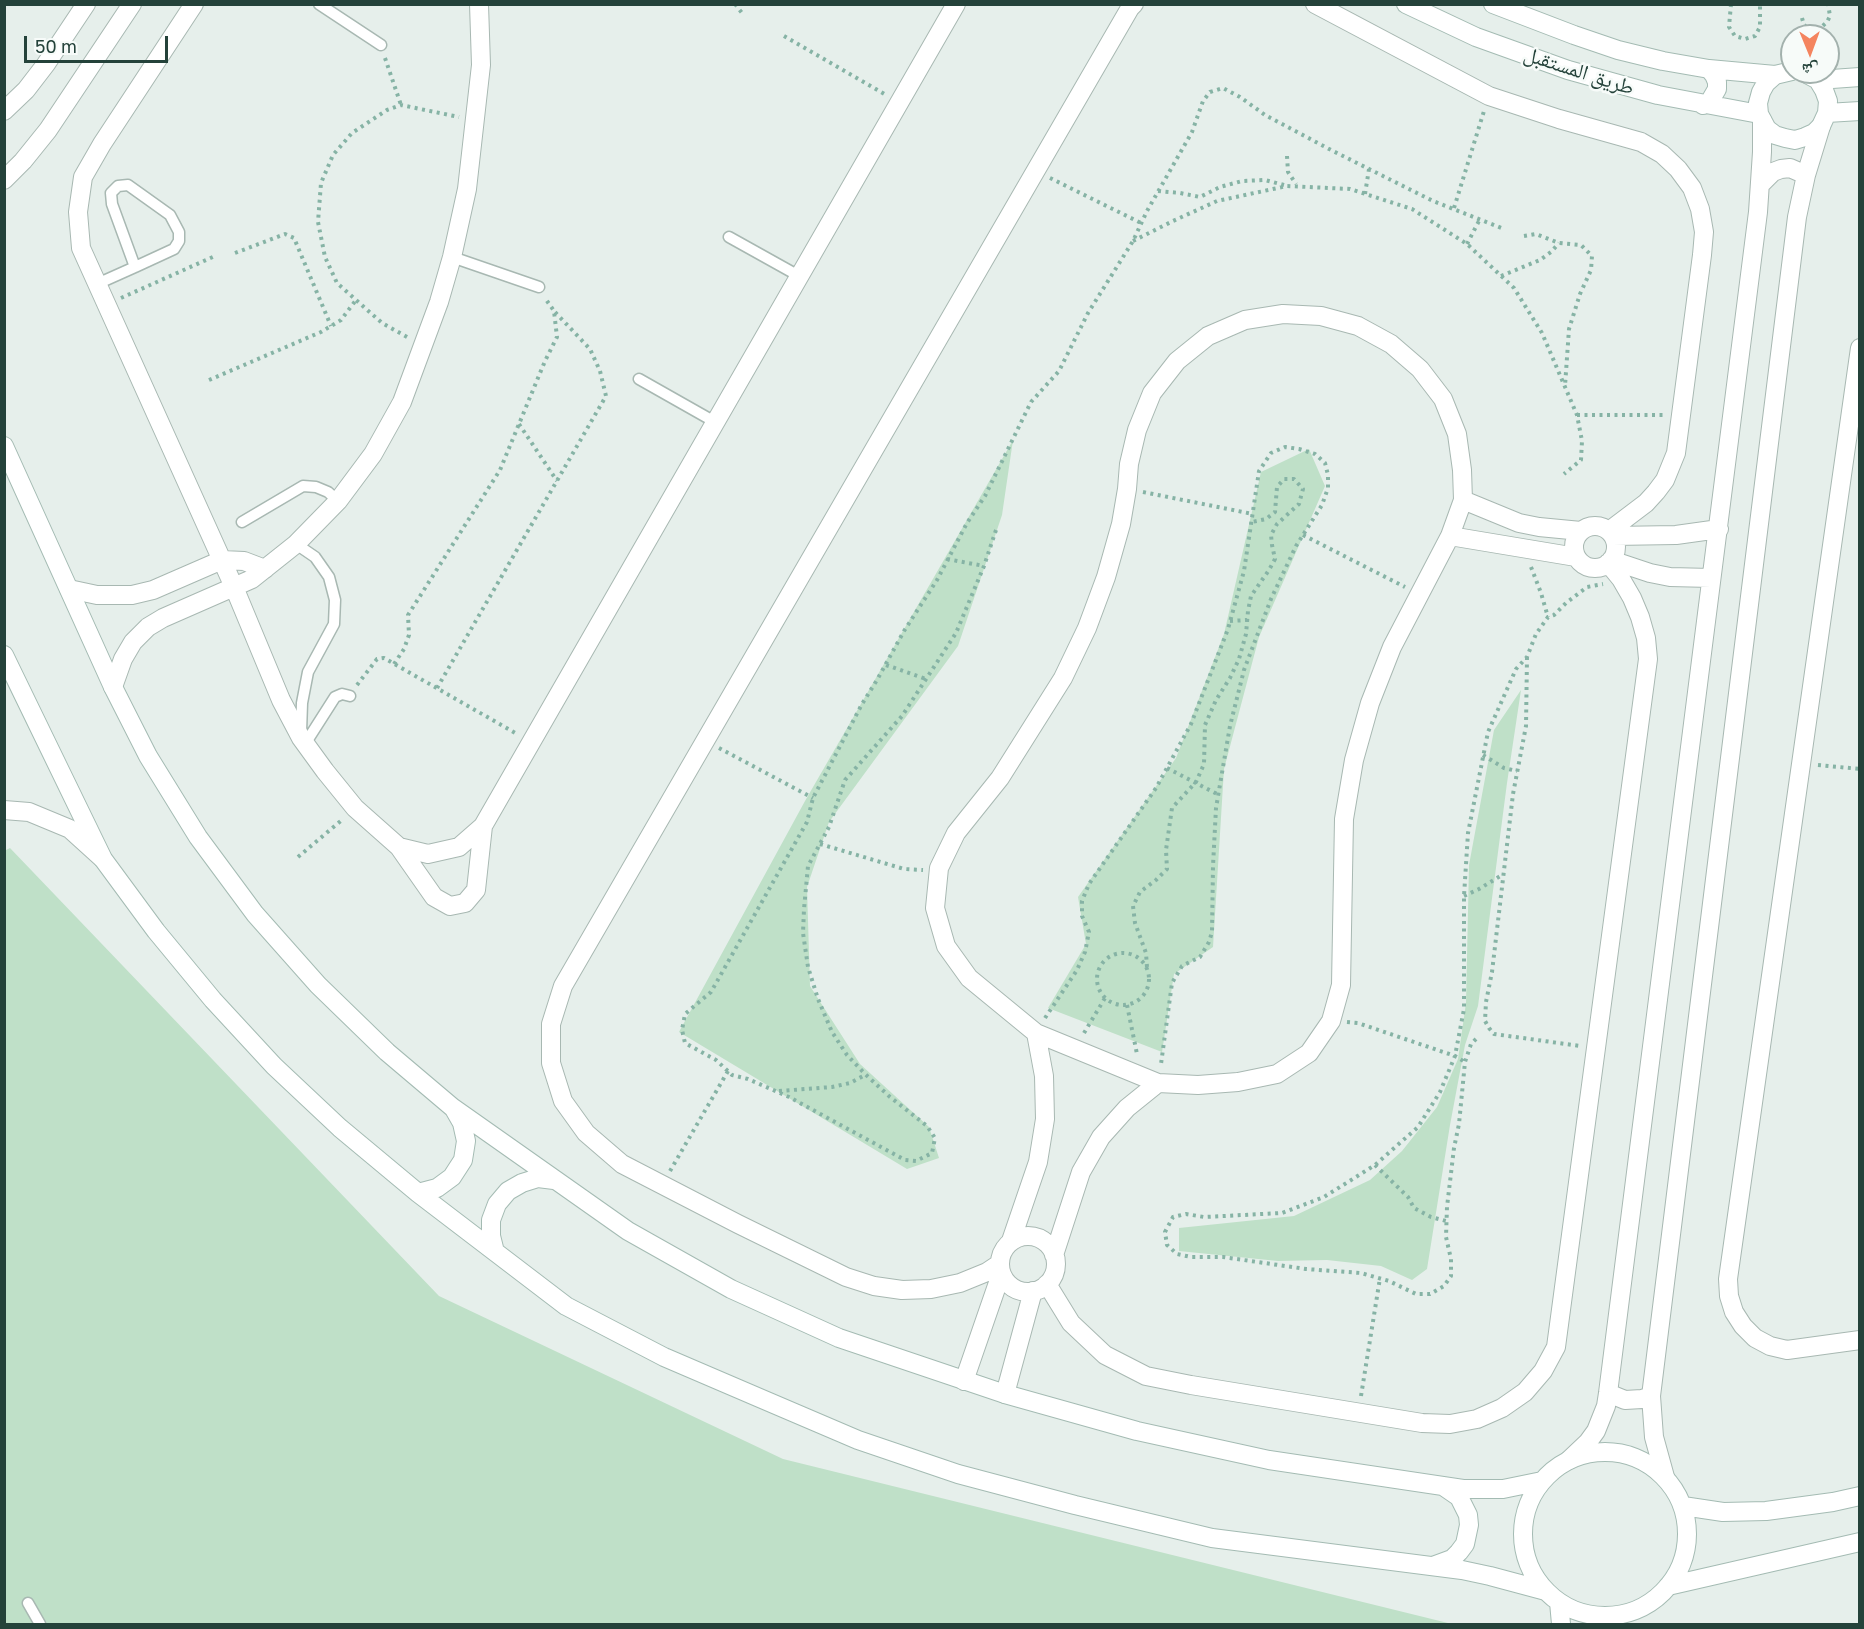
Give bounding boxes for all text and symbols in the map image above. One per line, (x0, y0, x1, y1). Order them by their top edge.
scale bar (27, 24, 171, 62)
north arrow (1780, 24, 1840, 84)
text: 50 m (35, 35, 77, 57)
street label: طريق المستقبل (1521, 41, 1637, 101)
text: ش (1802, 60, 1819, 80)

